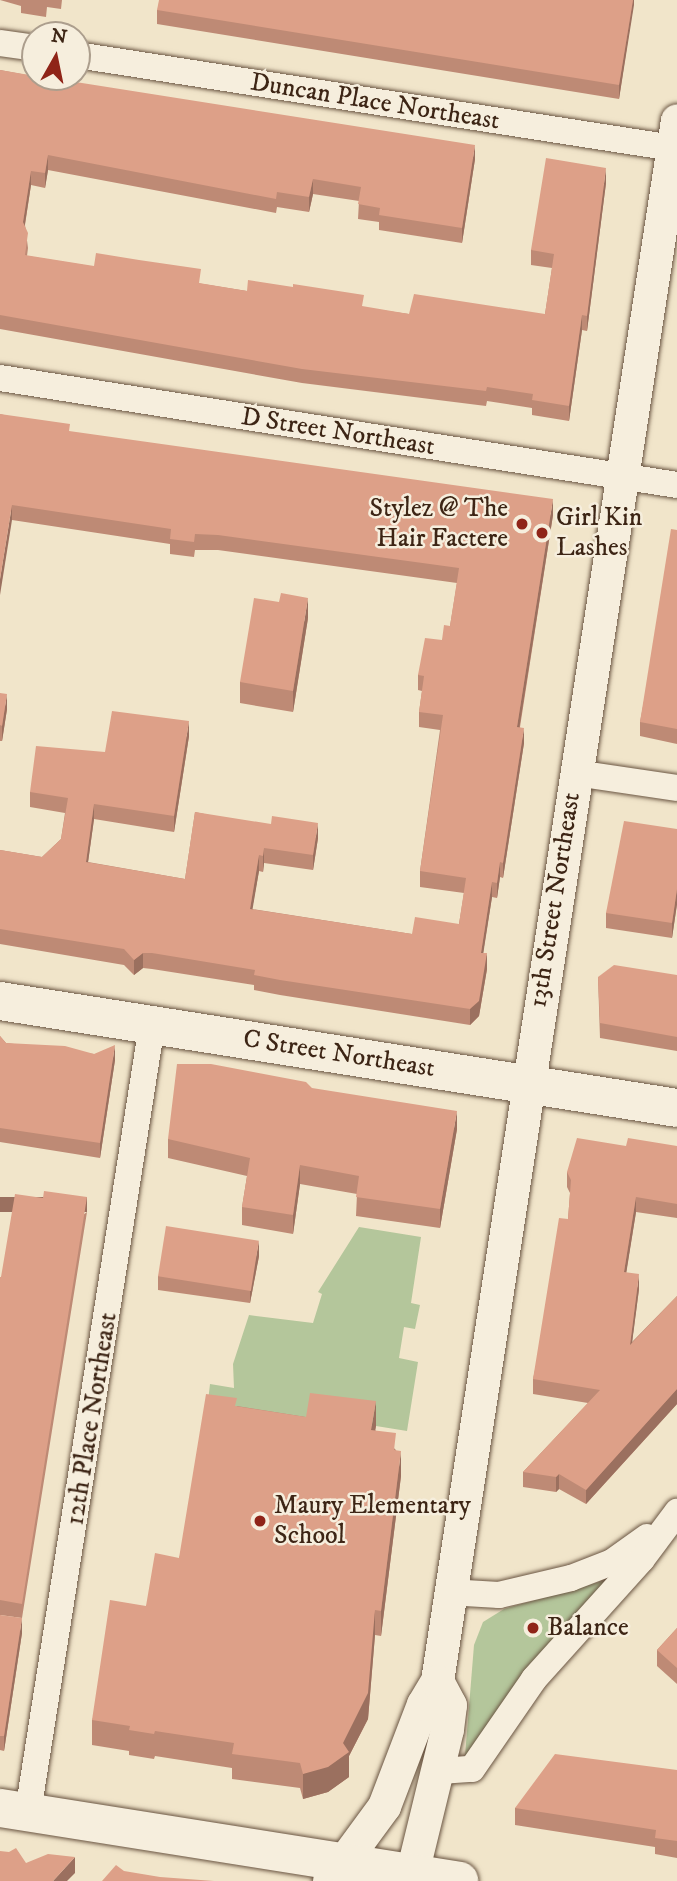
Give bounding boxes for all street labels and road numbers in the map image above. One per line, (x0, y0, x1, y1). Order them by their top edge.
street label: Duncan Place Northeast (248, 67, 502, 137)
street label: D Street Northeast (239, 401, 437, 463)
street label: 13th Street Northeast (523, 790, 587, 1010)
street label: C Street Northeast (241, 1023, 437, 1085)
street label: 12th Place Northeast (60, 1310, 124, 1528)

